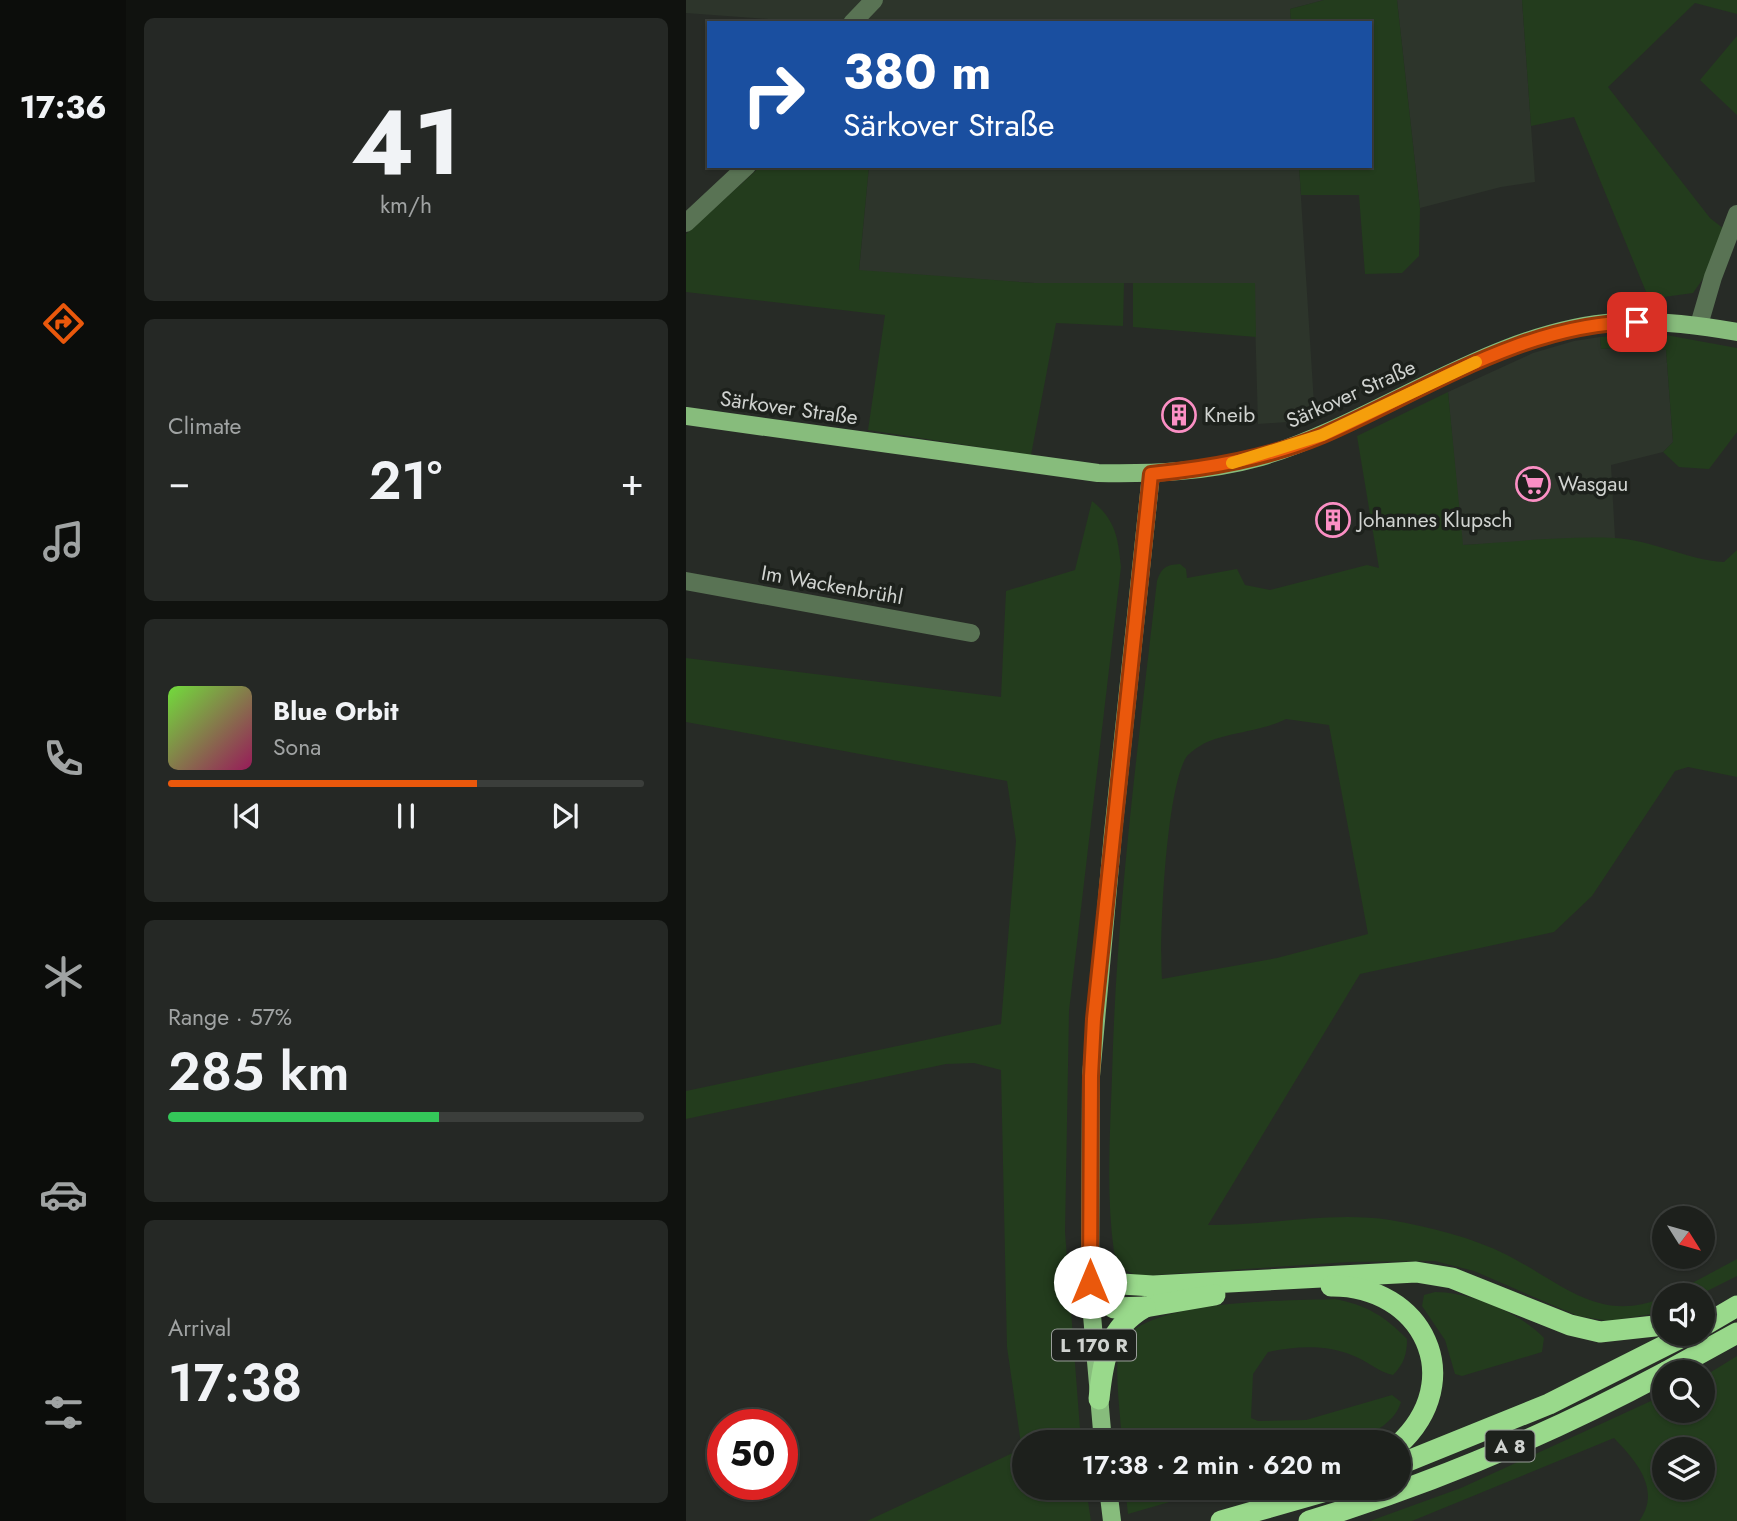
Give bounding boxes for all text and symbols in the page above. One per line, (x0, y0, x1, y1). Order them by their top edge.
text: 380 m (843, 37, 991, 107)
icon: right (728, 49, 819, 140)
text: 41 (351, 77, 461, 208)
text: 17:36 (19, 84, 107, 130)
text: Särkover Straße (843, 102, 1054, 148)
text: km/h (380, 188, 432, 222)
pin (1607, 292, 1667, 352)
icon: directions (39, 299, 88, 348)
icon: arrive (1618, 303, 1656, 341)
street label: Särkover Straße (1282, 352, 1421, 436)
street label: Särkover Straße (718, 383, 860, 433)
building icon: Kneib (1160, 396, 1198, 434)
place label: Kneib (1204, 400, 1255, 430)
text: Climate (168, 409, 241, 443)
text: 21° (369, 443, 442, 519)
text: − (168, 454, 190, 509)
text: + (621, 454, 644, 509)
supermarket icon: Wasgau (1514, 465, 1552, 503)
place label: Wasgau (1558, 469, 1628, 499)
building icon: Johannes Klupsch (1314, 501, 1352, 539)
place label: Johannes Klupsch (1355, 505, 1512, 535)
icon: music (39, 517, 88, 566)
street label: Im Wackenbrühl (759, 558, 905, 612)
text: Blue Orbit (273, 692, 398, 730)
text: Sona (273, 730, 321, 764)
icon: phone (39, 734, 88, 783)
icon: previous (228, 797, 266, 835)
icon: pause (387, 797, 425, 835)
icon: next (546, 797, 584, 835)
icon: climate (39, 952, 88, 1001)
text: Range · 57% (168, 1000, 292, 1034)
text: 285 km (168, 1034, 350, 1110)
icon: car (39, 1170, 88, 1219)
north arrow (1652, 1206, 1715, 1269)
map controls (1652, 1206, 1715, 1500)
position arrow (1053, 1245, 1127, 1319)
button: sound (1652, 1283, 1715, 1346)
text: Arrival (168, 1311, 231, 1345)
road number: L 170 R (1052, 1330, 1136, 1360)
text: 17:38 (168, 1345, 302, 1421)
button: search (1652, 1360, 1715, 1423)
icon: filters (39, 1388, 88, 1437)
speed limit sign: 50 (707, 1409, 798, 1500)
road number: A 8 (1486, 1430, 1534, 1462)
button: layers (1652, 1437, 1715, 1500)
text: 17:38 · 2 min · 620 m (1081, 1446, 1342, 1484)

